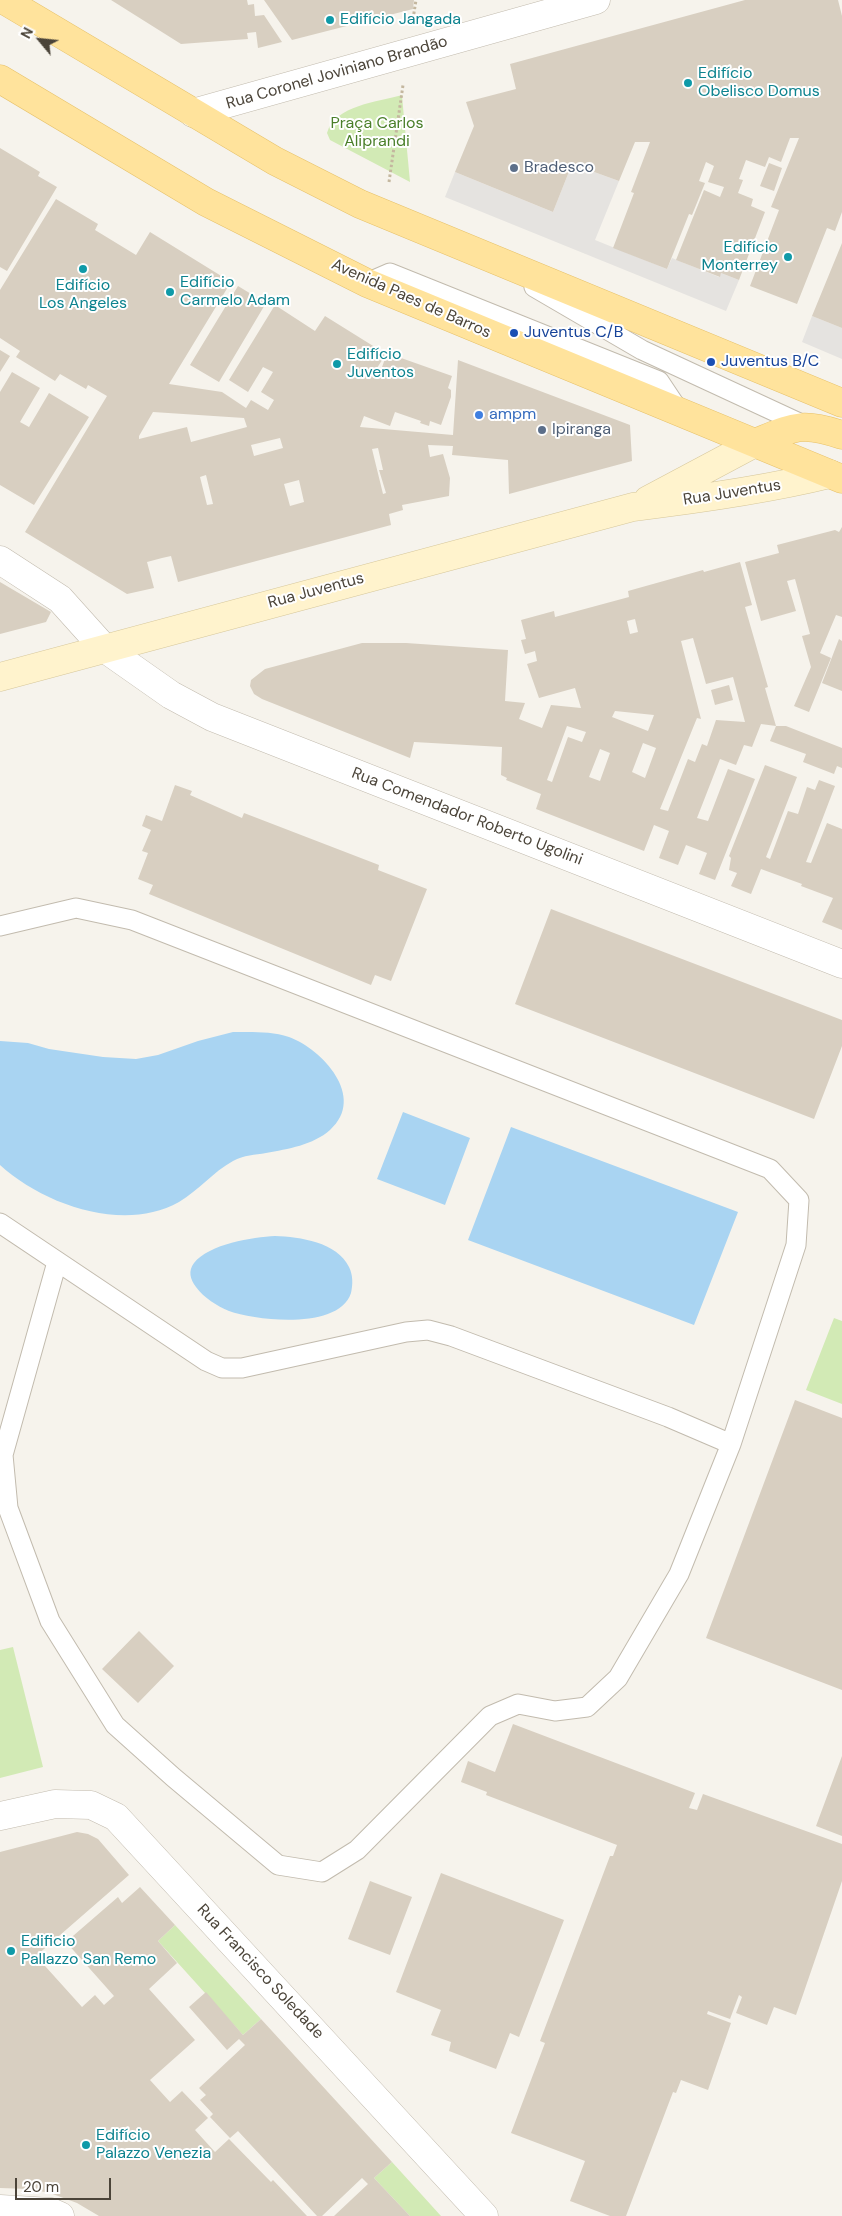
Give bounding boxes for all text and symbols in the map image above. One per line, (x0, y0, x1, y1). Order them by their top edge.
place label: Edifício Jangada (340, 10, 461, 30)
marker: Edifício Jangada (324, 14, 336, 26)
north arrow (15, 15, 65, 65)
text: N (16, 24, 37, 42)
street label: Rua Coronel Joviniano Brandão (224, 32, 450, 114)
place label: Edifício Obelisco Domus (698, 64, 820, 102)
marker: Edifício Obelisco Domus (682, 77, 694, 89)
park label: Praça Carlos Aliprandi (330, 114, 424, 152)
place label: Bradesco (524, 158, 594, 178)
marker: Bradesco (508, 162, 520, 174)
place label: Edifício Monterrey (702, 238, 778, 276)
marker: Edifício Monterrey (782, 251, 794, 263)
street label: Avenida Paes de Barros (328, 255, 494, 343)
marker: Edifício Los Angeles (77, 263, 89, 275)
place label: Edifício Carmelo Adam (180, 273, 290, 311)
place label: Edifício Los Angeles (39, 276, 127, 314)
marker: Edifício Carmelo Adam (164, 286, 176, 298)
place label: Juventus C/B (524, 323, 624, 343)
marker: Juventus C/B (508, 327, 520, 339)
place label: Edifício Juventos (347, 345, 414, 383)
place label: Juventus B/C (721, 352, 819, 372)
marker: Juventus B/C (705, 356, 717, 368)
marker: Edifício Juventos (331, 358, 343, 370)
place label: ampm (489, 405, 536, 425)
marker: ampm (473, 409, 485, 421)
place label: Ipiranga (552, 420, 611, 440)
marker: Ipiranga (536, 424, 548, 436)
street label: Rua Juventus (682, 476, 782, 510)
street label: Rua Juventus (266, 569, 366, 613)
street label: Rua Comendador Roberto Ugolini (349, 764, 585, 870)
street label: Rua Francisco Soledade (193, 1901, 327, 2043)
place label: Edificio Pallazzo San Remo (21, 1932, 156, 1970)
marker: Edificio Pallazzo San Remo (5, 1945, 17, 1957)
place label: Edifício Palazzo Venezia (96, 2126, 211, 2164)
marker: Edifício Palazzo Venezia (80, 2139, 92, 2151)
scale bar (18, 2168, 114, 2200)
text: 20 m (23, 2177, 59, 2197)

